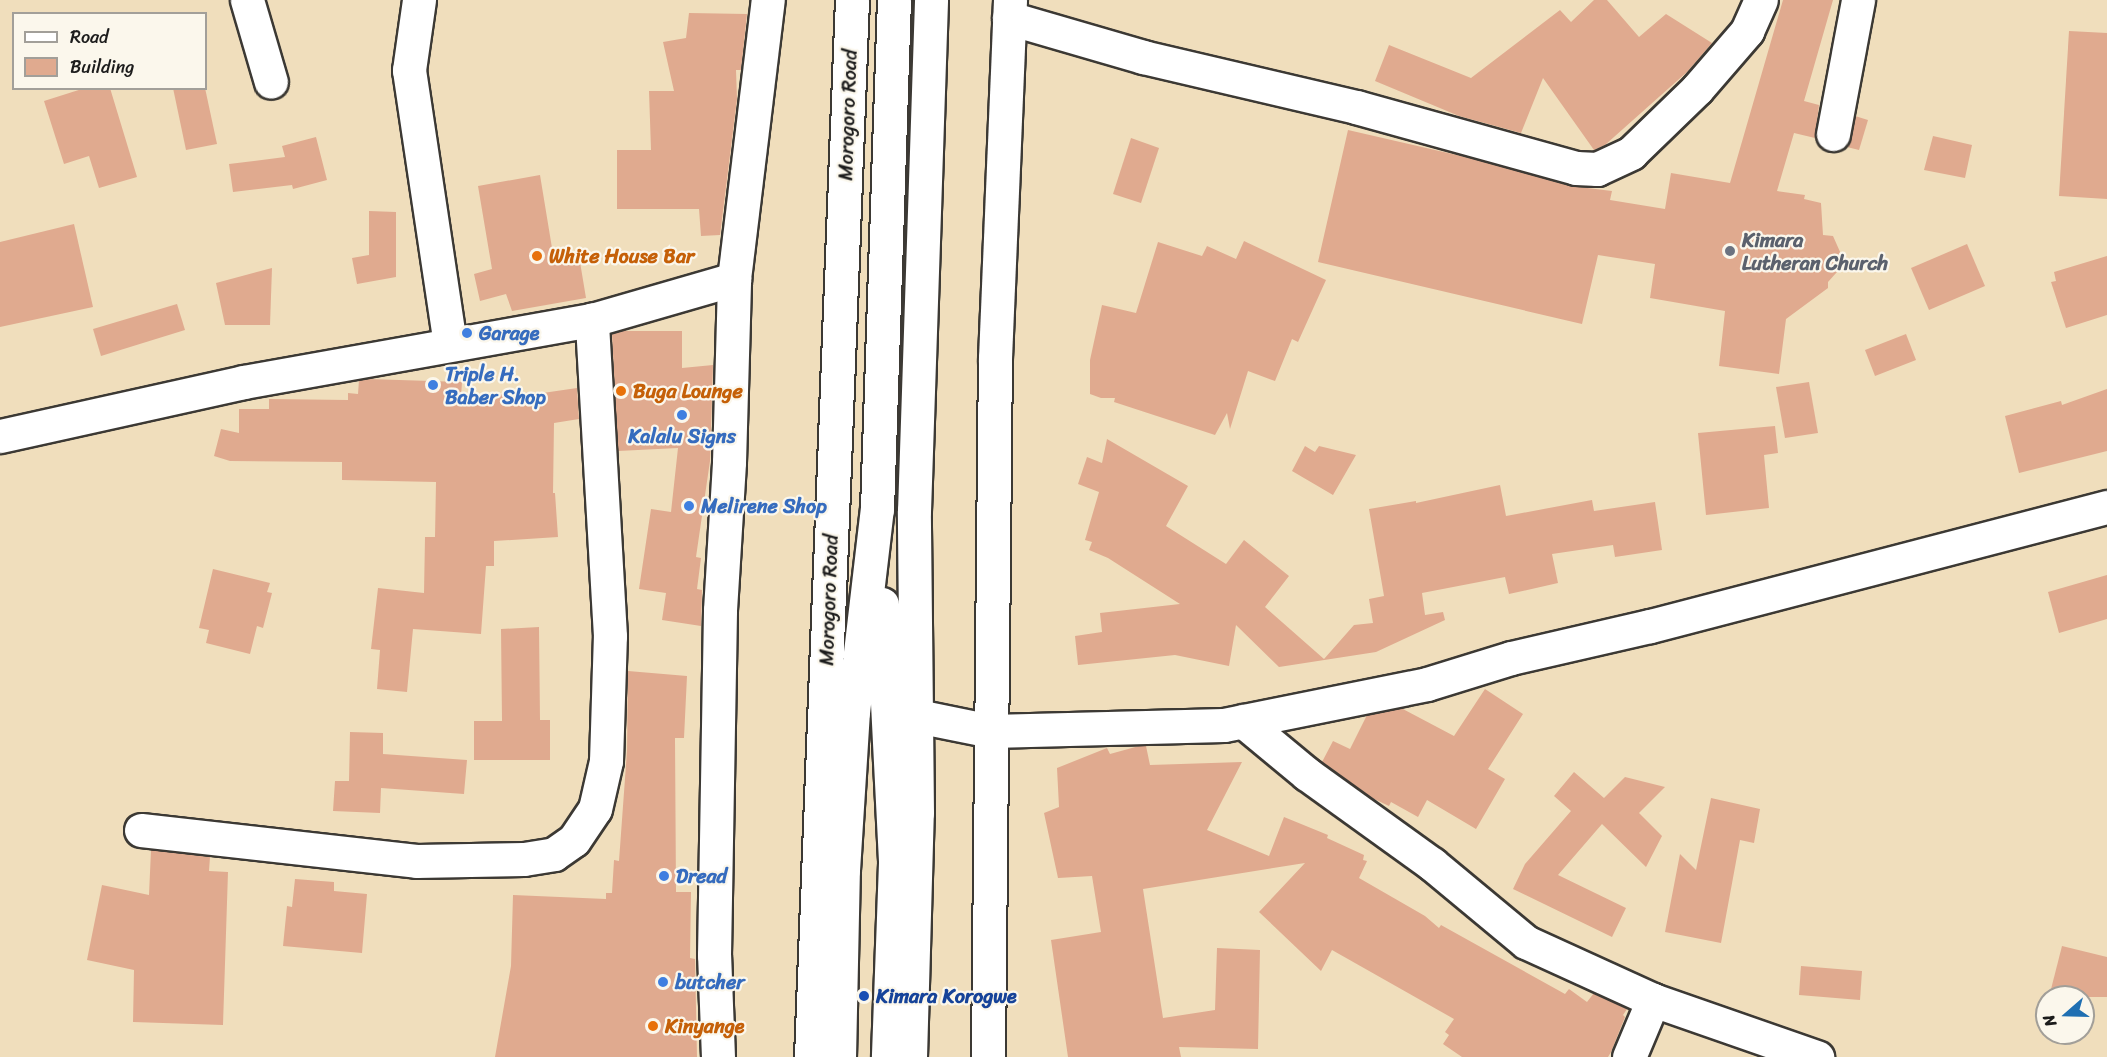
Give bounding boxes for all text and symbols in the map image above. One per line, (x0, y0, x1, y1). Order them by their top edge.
legend (12, 12, 207, 90)
text: Road (70, 21, 109, 53)
street label: Morogoro Road (834, 49, 862, 181)
text: Building (70, 51, 134, 83)
place label: Kimara Lutheran Church (1742, 228, 1888, 275)
place label: White House Bar (549, 244, 695, 268)
marker: Kimara Lutheran Church (1723, 244, 1737, 258)
marker: White House Bar (530, 249, 544, 263)
place label: Garage (479, 321, 539, 345)
marker: Garage (460, 326, 474, 340)
place label: Triple H. Baber Shop (445, 362, 546, 409)
marker: Triple H. Baber Shop (426, 378, 440, 392)
place label: Buga Lounge (633, 379, 742, 403)
marker: Buga Lounge (614, 384, 628, 398)
marker: Kalalu Signs (675, 408, 689, 422)
place label: Kalalu Signs (629, 424, 735, 448)
place label: Melirene Shop (701, 494, 827, 518)
marker: Melirene Shop (682, 499, 696, 513)
street label: Morogoro Road (815, 534, 843, 666)
place label: Dread (676, 864, 727, 888)
marker: Dread (657, 869, 671, 883)
place label: butcher (675, 970, 744, 994)
marker: butcher (656, 975, 670, 989)
place label: Kimara Korogwe (876, 984, 1017, 1008)
north arrow (2035, 985, 2095, 1045)
marker: Kimara Korogwe (857, 989, 871, 1003)
text: N (2034, 1010, 2065, 1031)
place label: Kinyange (665, 1014, 744, 1038)
marker: Kinyange (646, 1019, 660, 1033)

